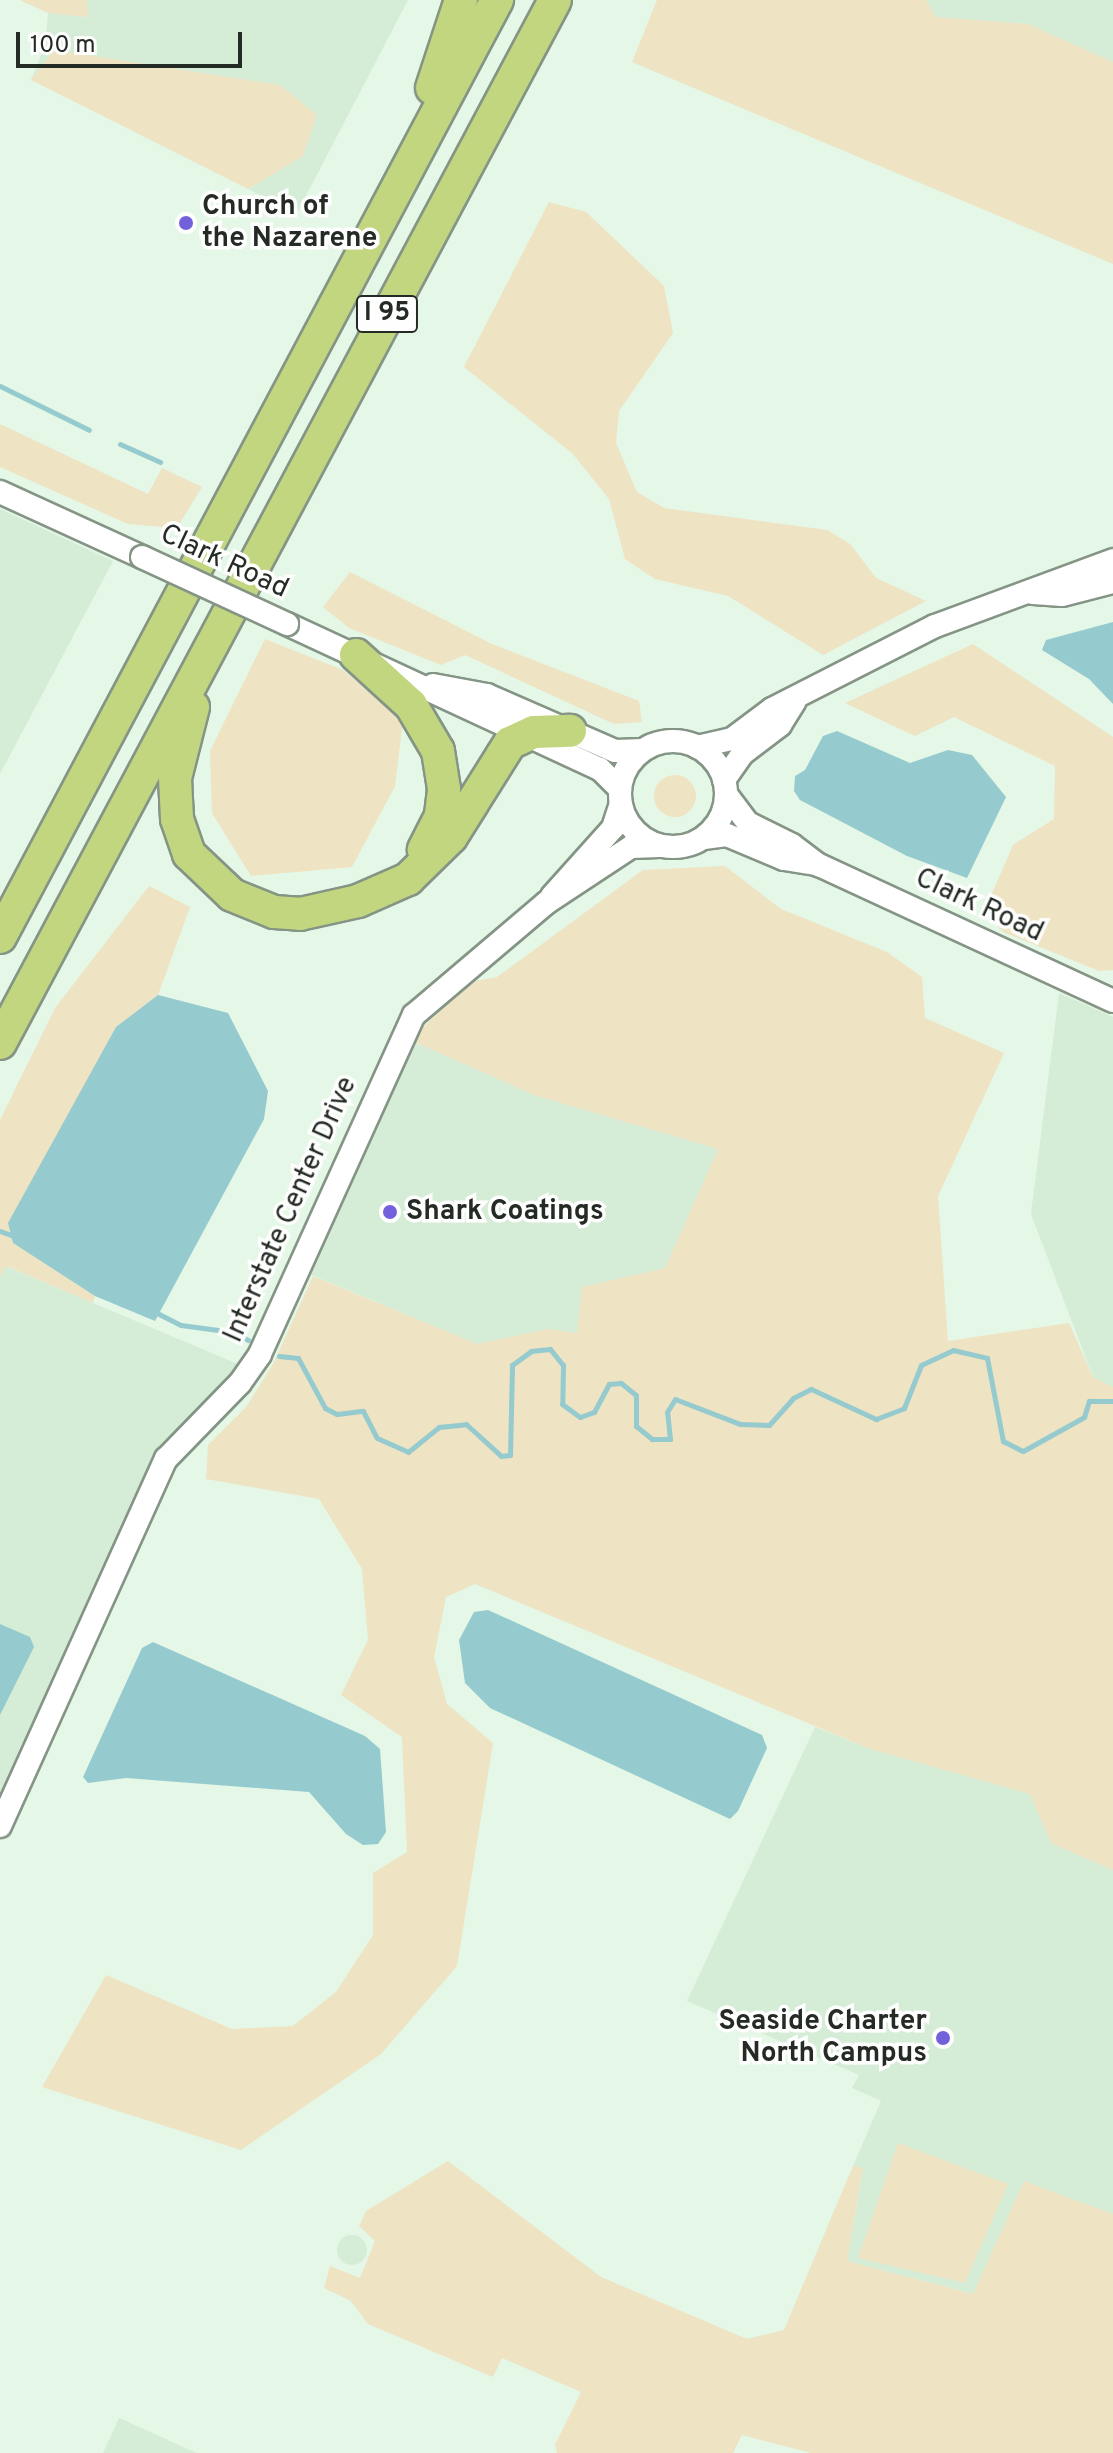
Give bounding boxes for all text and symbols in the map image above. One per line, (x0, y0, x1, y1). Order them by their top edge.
scale bar (20, 16, 246, 66)
text: 100 m (30, 31, 96, 61)
place label: Church of the Nazarene (202, 190, 377, 256)
marker: Church of the Nazarene (177, 214, 195, 232)
road number: I 95 (355, 292, 419, 336)
street label: Clark Road (155, 518, 293, 606)
street label: Clark Road (910, 862, 1048, 950)
street label: Interstate Center Drive (217, 1072, 365, 1348)
place label: Shark Coatings (406, 1195, 604, 1229)
marker: Shark Coatings (381, 1203, 399, 1221)
place label: Seaside Charter North Campus (719, 2005, 927, 2071)
marker: Seaside Charter North Campus (934, 2029, 952, 2047)

